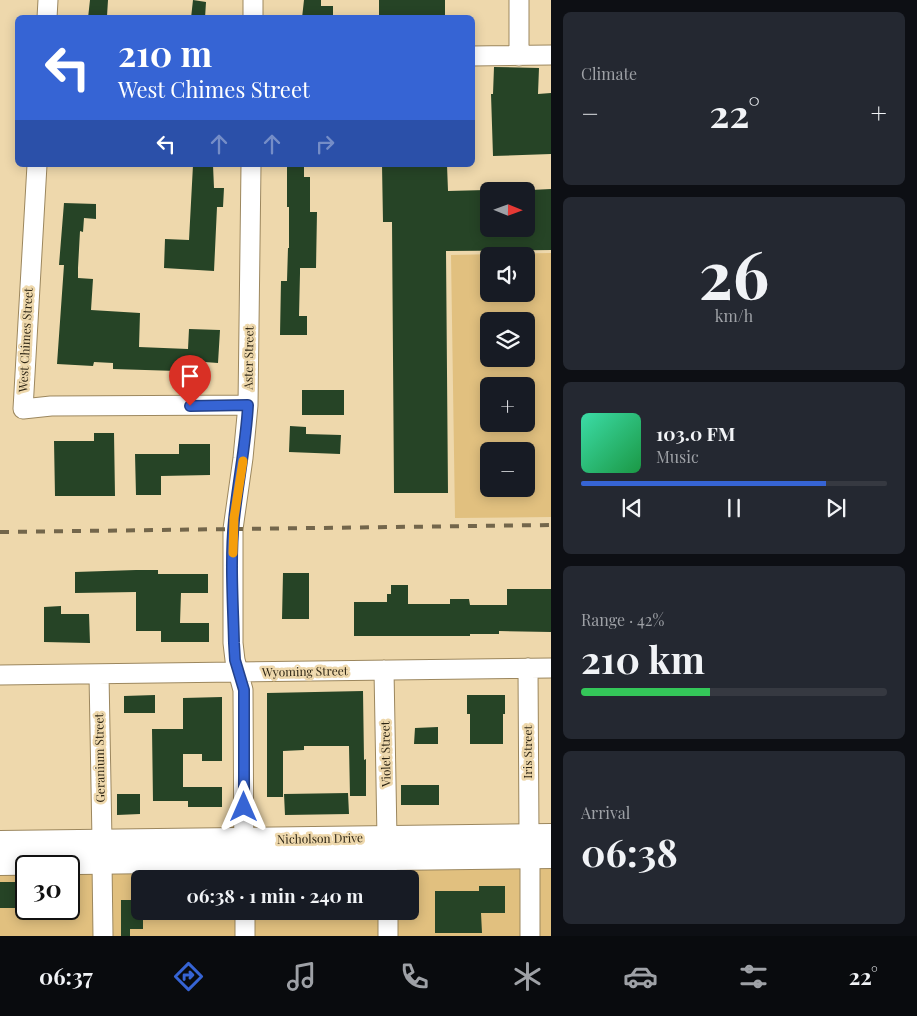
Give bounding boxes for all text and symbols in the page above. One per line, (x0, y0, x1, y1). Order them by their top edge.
text: 210 m (118, 29, 212, 76)
icon: left (35, 35, 100, 100)
text: Climate (581, 63, 637, 84)
text: West Chimes Street (118, 74, 310, 104)
text: 22° (710, 87, 760, 138)
text: − (581, 94, 599, 131)
text: + (871, 94, 887, 131)
icon: left (152, 130, 180, 158)
icon: ahead (205, 130, 233, 158)
icon: ahead (258, 130, 286, 158)
icon: right (311, 130, 339, 158)
north arrow (480, 182, 535, 238)
map controls (480, 182, 535, 497)
text: 26 (699, 229, 769, 315)
button: sound (480, 247, 535, 302)
street label: West Chimes Street (14, 287, 36, 394)
text: km/h (715, 305, 753, 326)
button: layers (480, 312, 535, 367)
street label: Aster Street (239, 325, 257, 391)
pin (169, 355, 211, 406)
icon: arrive (176, 362, 204, 390)
button: + (480, 377, 535, 432)
text: 103.0 FM (656, 420, 735, 446)
button: − (480, 442, 535, 497)
text: Music (656, 446, 699, 467)
icon: previous (618, 494, 646, 522)
icon: pause (720, 494, 748, 522)
icon: next (822, 494, 850, 522)
text: Range · 42% (581, 609, 664, 630)
text: 210 km (581, 633, 705, 684)
street label: Wyoming Street (261, 662, 349, 680)
street label: Geranium Street (90, 712, 108, 803)
street label: Violet Street (376, 720, 394, 788)
street label: Iris Street (519, 725, 535, 779)
position arrow (217, 780, 269, 832)
text: Arrival (581, 802, 630, 823)
text: 06:38 (581, 826, 678, 877)
street label: Nicholson Drive (277, 829, 363, 847)
speed limit sign: 30 (15, 855, 80, 920)
text: 06:38 · 1 min · 240 m (187, 882, 363, 908)
icon: directions (171, 959, 206, 994)
icon: music (284, 959, 319, 994)
icon: phone (397, 959, 432, 994)
icon: climate (510, 959, 545, 994)
icon: car (623, 959, 658, 994)
icon: filters (736, 959, 771, 994)
text: 06:37 (39, 961, 93, 991)
text: 22° (849, 961, 878, 991)

